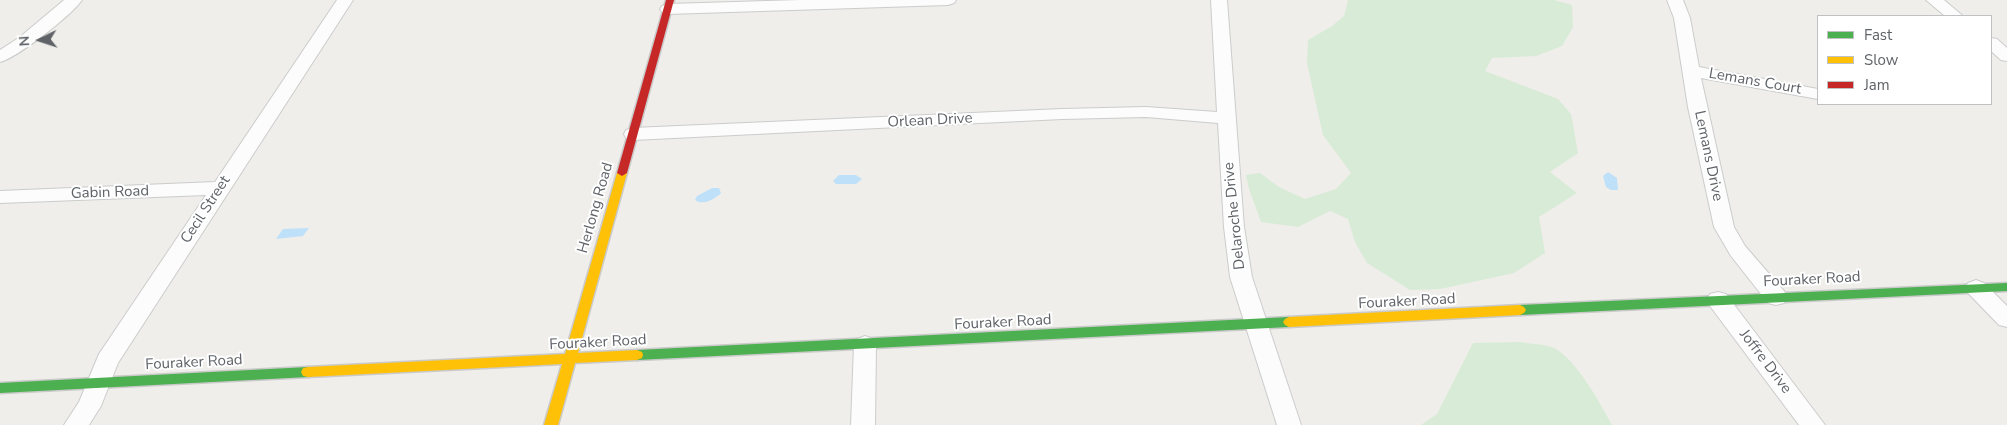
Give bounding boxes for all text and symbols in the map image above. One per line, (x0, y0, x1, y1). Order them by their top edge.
north arrow (15, 15, 65, 65)
legend (1817, 15, 1992, 105)
text: Fast (1864, 25, 1892, 45)
text: N (15, 35, 34, 47)
text: Slow (1864, 50, 1898, 70)
street label: Lemans Court (1707, 65, 1803, 99)
text: Jam (1864, 75, 1890, 95)
street label: Lemans Drive (1690, 109, 1726, 203)
street label: Orlean Drive (887, 110, 973, 132)
street label: Herlong Road (574, 161, 618, 255)
street label: Delaroche Drive (1220, 161, 1250, 271)
street label: Cecil Street (177, 173, 235, 247)
street label: Gabin Road (71, 183, 149, 203)
street label: Fouraker Road (1763, 268, 1861, 292)
street label: Fouraker Road (1358, 290, 1456, 314)
street label: Fouraker Road (954, 311, 1052, 335)
street label: Joffre Drive (1735, 326, 1795, 398)
street label: Fouraker Road (549, 331, 647, 355)
street label: Fouraker Road (145, 351, 243, 375)

